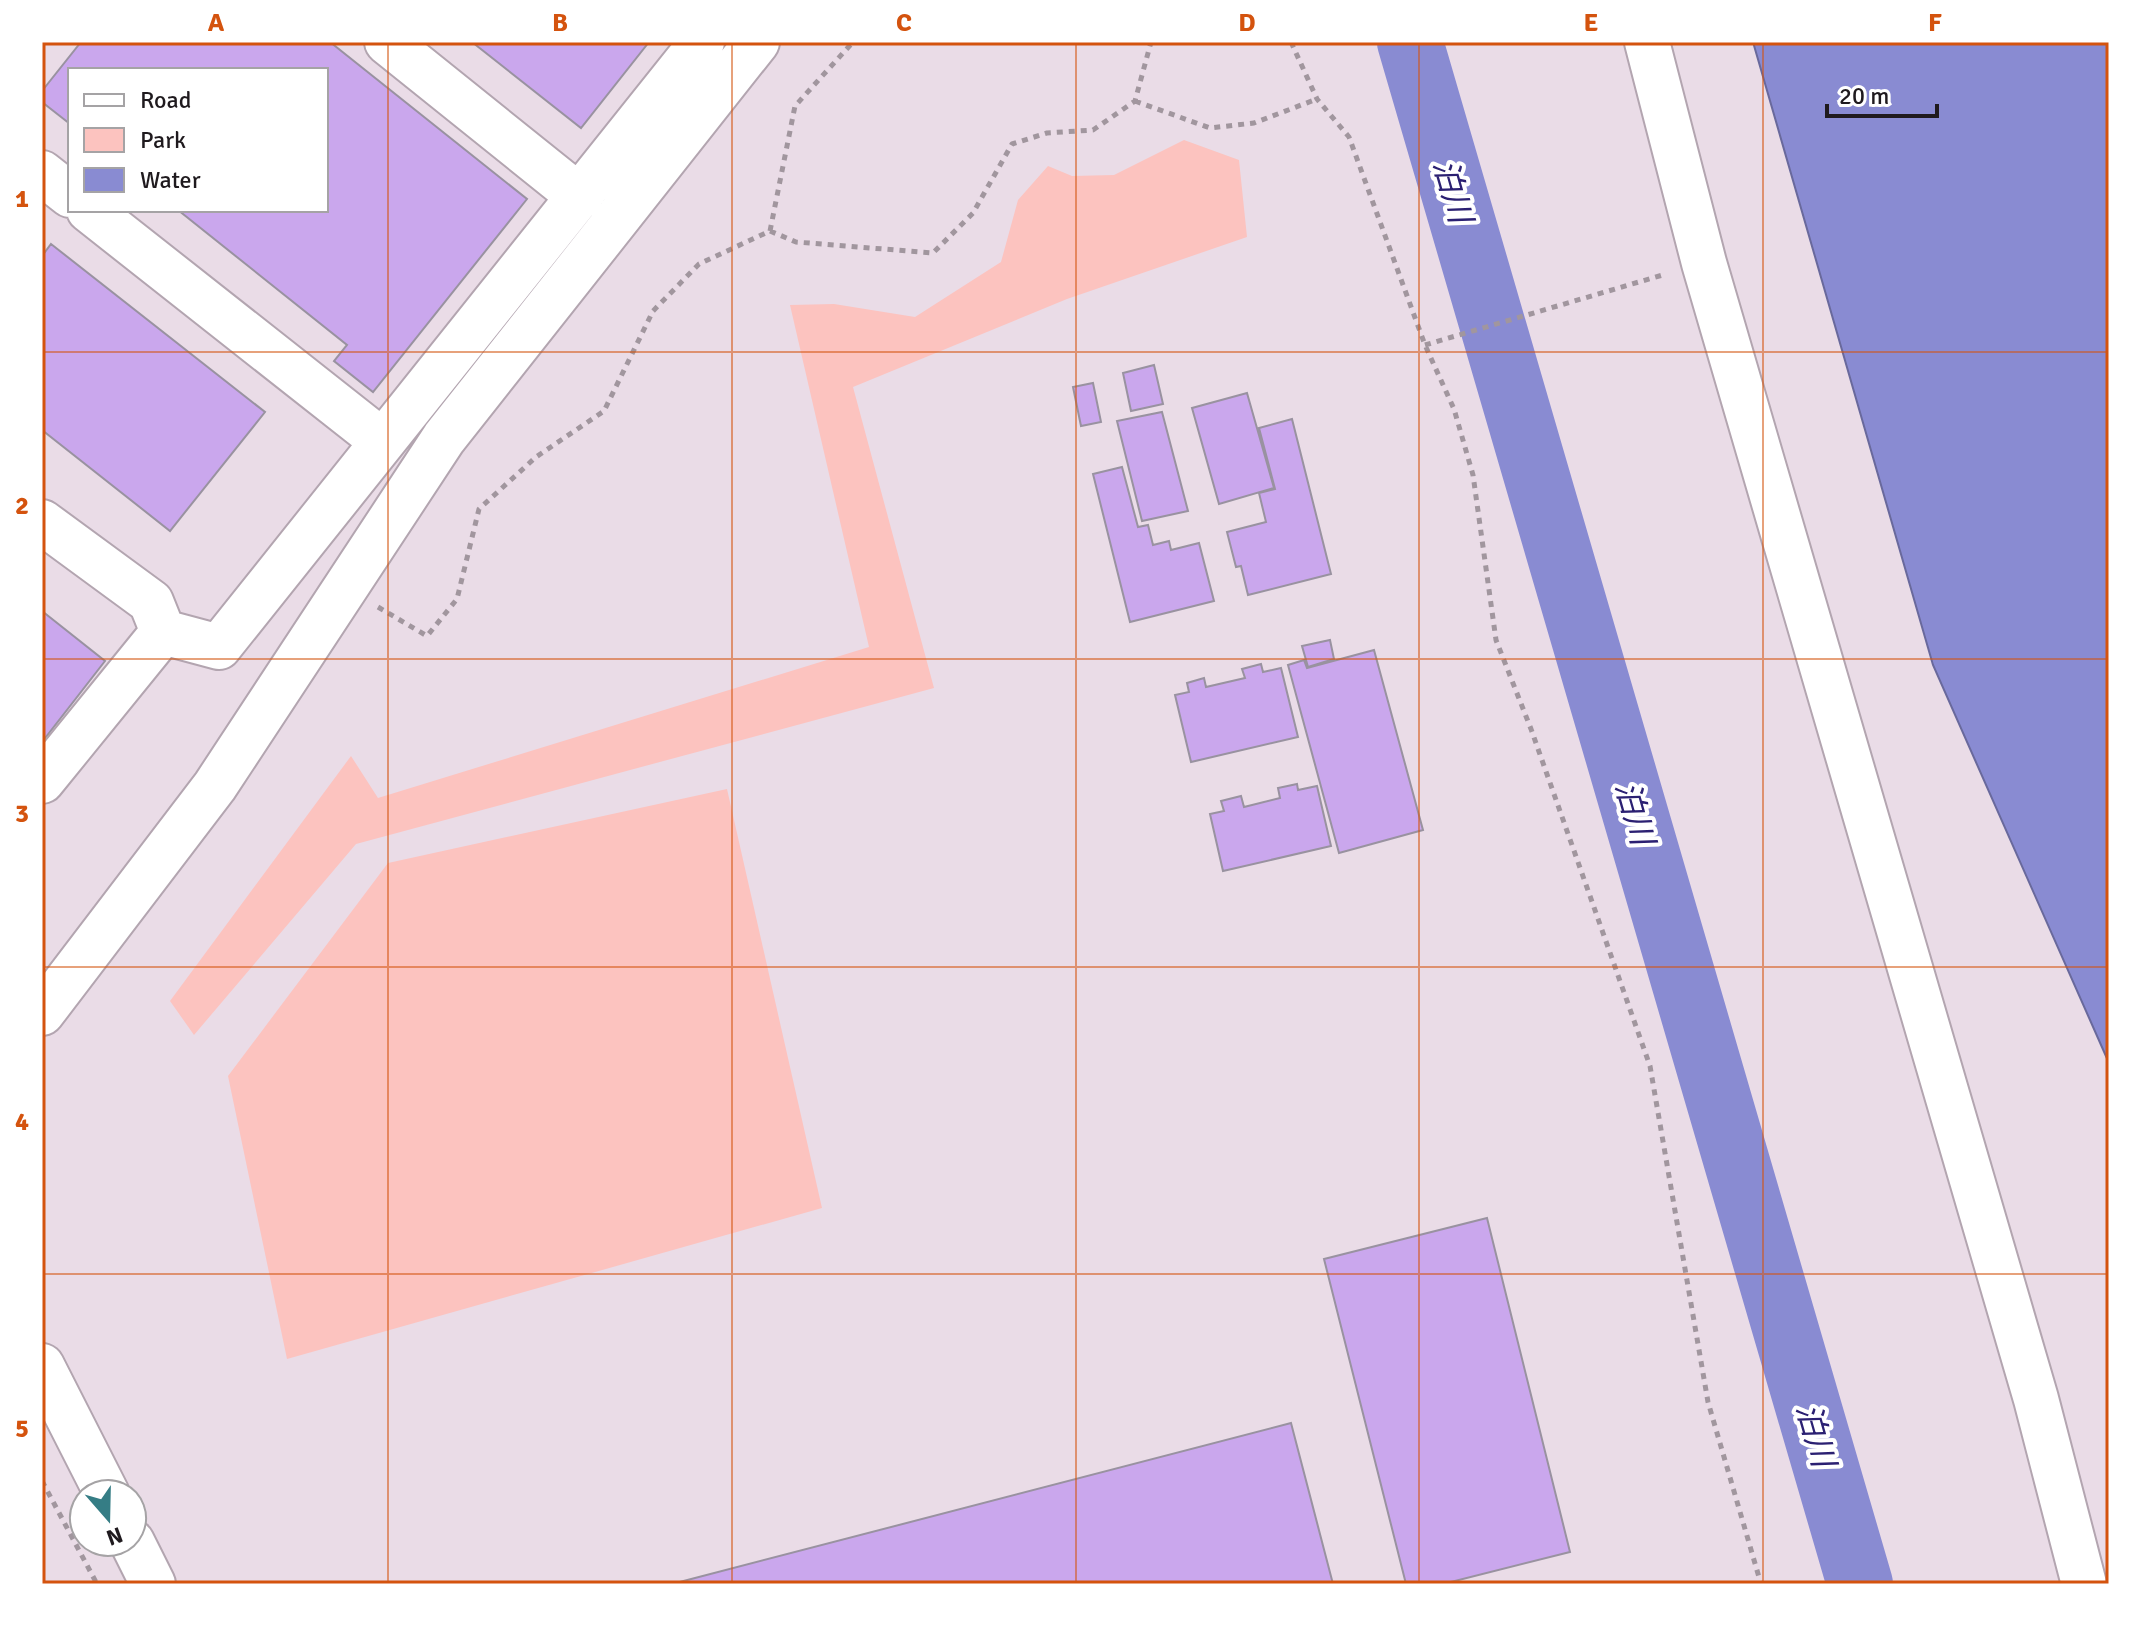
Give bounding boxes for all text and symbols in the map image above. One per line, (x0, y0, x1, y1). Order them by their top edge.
text: A (208, 7, 225, 39)
text: B (552, 7, 568, 39)
text: C (896, 7, 912, 39)
text: D (1238, 7, 1256, 39)
text: E (1584, 7, 1598, 39)
text: F (1928, 7, 1942, 39)
legend (68, 68, 328, 212)
scale bar (1827, 68, 1937, 118)
text: 20 m (1839, 81, 1889, 111)
text: Road (140, 85, 191, 115)
text: Park (140, 125, 186, 155)
water label: 泊川 (1425, 155, 1481, 230)
text: Water (140, 165, 201, 195)
text: 1 (15, 183, 29, 215)
text: 2 (15, 490, 29, 522)
water label: 泊川 (1607, 777, 1663, 852)
text: 3 (15, 798, 29, 830)
text: 4 (15, 1106, 29, 1138)
water label: 泊川 (1788, 1399, 1844, 1474)
text: 5 (15, 1413, 29, 1445)
north arrow (68, 1478, 148, 1558)
text: N (103, 1521, 126, 1552)

